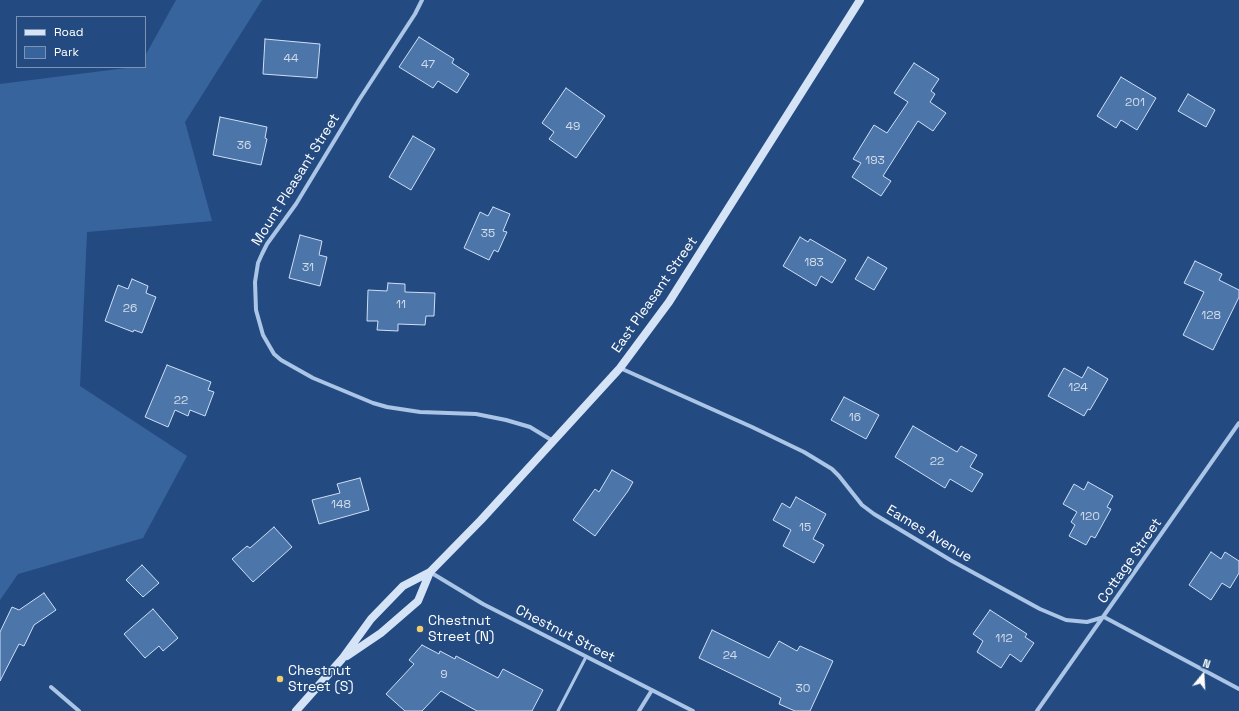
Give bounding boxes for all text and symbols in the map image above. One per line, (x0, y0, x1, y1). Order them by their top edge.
legend (16, 16, 146, 68)
text: Road (54, 24, 83, 40)
text: Park (54, 44, 79, 60)
house number: 44 (284, 52, 298, 66)
house number: 47 (421, 58, 435, 72)
house number: 201 (1125, 96, 1145, 110)
street label: Mount Pleasant Street (248, 111, 344, 249)
house number: 49 (566, 120, 580, 134)
house number: 36 (237, 139, 251, 153)
house number: 193 (865, 154, 885, 168)
house number: 35 (481, 227, 495, 241)
street label: East Pleasant Street (609, 234, 701, 356)
house number: 183 (804, 256, 824, 270)
house number: 31 (302, 261, 314, 275)
house number: 11 (396, 298, 406, 312)
house number: 26 (123, 302, 137, 316)
house number: 128 (1201, 309, 1221, 323)
house number: 124 (1068, 381, 1088, 395)
house number: 22 (174, 394, 188, 408)
house number: 16 (849, 411, 861, 425)
house number: 22 (930, 455, 944, 469)
house number: 148 (331, 498, 351, 512)
street label: Eames Avenue (883, 502, 975, 566)
house number: 120 (1080, 510, 1100, 524)
street label: Cottage Street (1094, 515, 1166, 607)
house number: 15 (799, 521, 811, 535)
street label: Chestnut Street (512, 602, 618, 666)
place label: Chestnut Street (N) (428, 613, 494, 646)
marker: Chestnut Street (N) (415, 624, 425, 634)
house number: 112 (995, 632, 1013, 646)
house number: 24 (723, 649, 737, 663)
north arrow (1183, 655, 1223, 695)
text: N (1201, 656, 1212, 671)
place label: Chestnut Street (S) (288, 663, 353, 696)
house number: 9 (440, 668, 448, 682)
marker: Chestnut Street (S) (275, 674, 285, 684)
house number: 30 (796, 682, 810, 696)

